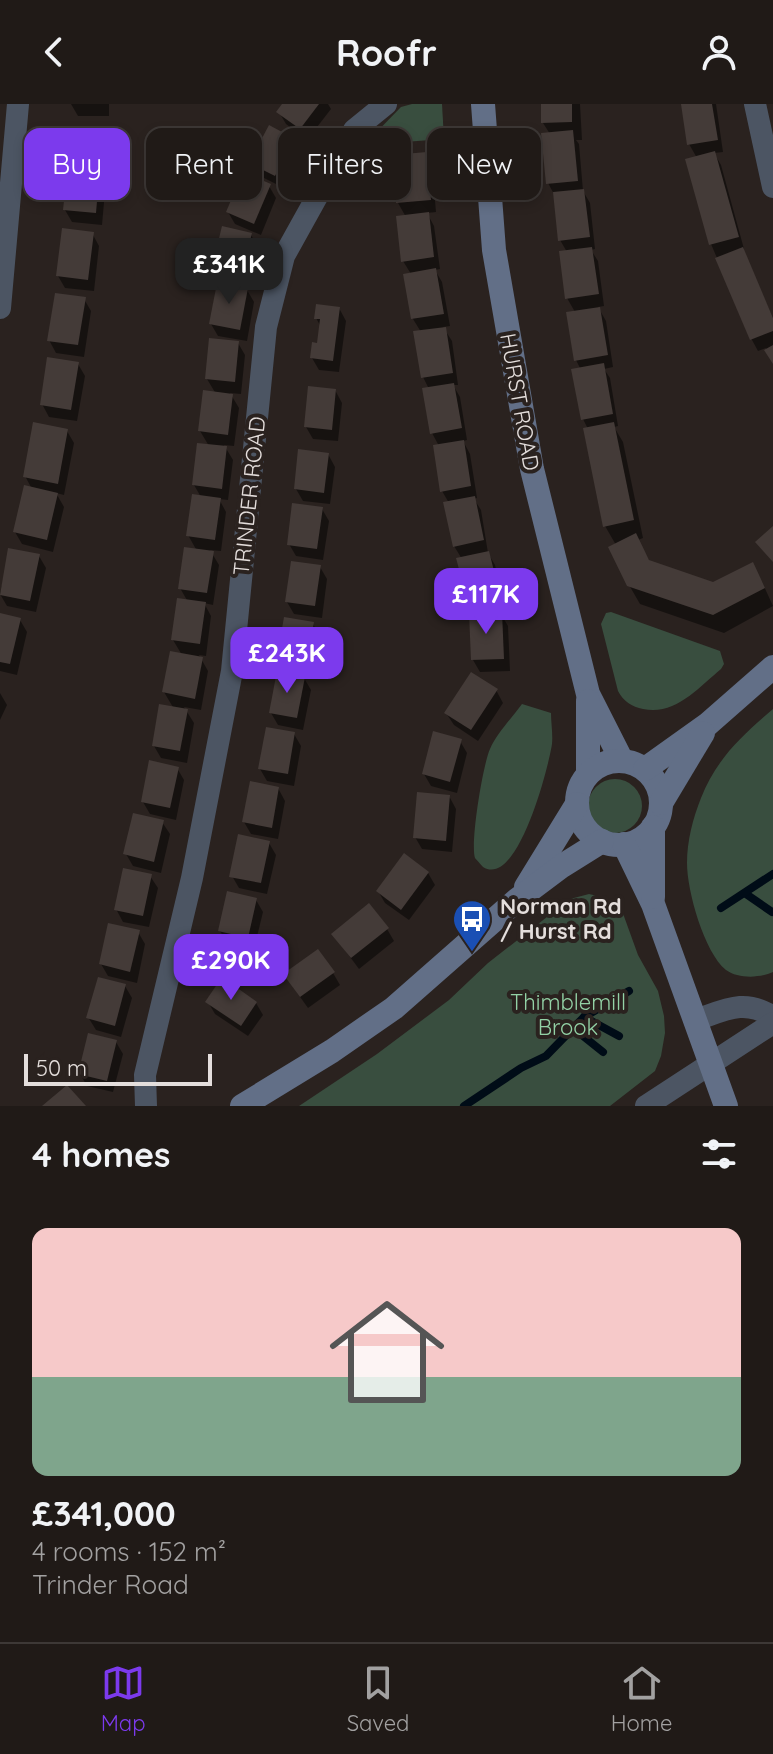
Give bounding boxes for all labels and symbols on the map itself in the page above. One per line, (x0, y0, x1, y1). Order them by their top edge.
pin: £341K (173, 238, 285, 306)
street label: HURST ROAD (494, 331, 546, 473)
street label: TRINDER ROAD (227, 415, 271, 577)
pin: £117K (430, 568, 542, 636)
pin: £243K (231, 627, 343, 695)
place label: Norman Rd / Hurst Rd (500, 892, 622, 945)
bus stop icon: Norman Rd / Hurst Rd (451, 898, 493, 953)
pin: £290K (175, 934, 287, 1002)
park label: Thimblemill Brook (510, 988, 626, 1041)
scale bar (24, 1050, 212, 1086)

